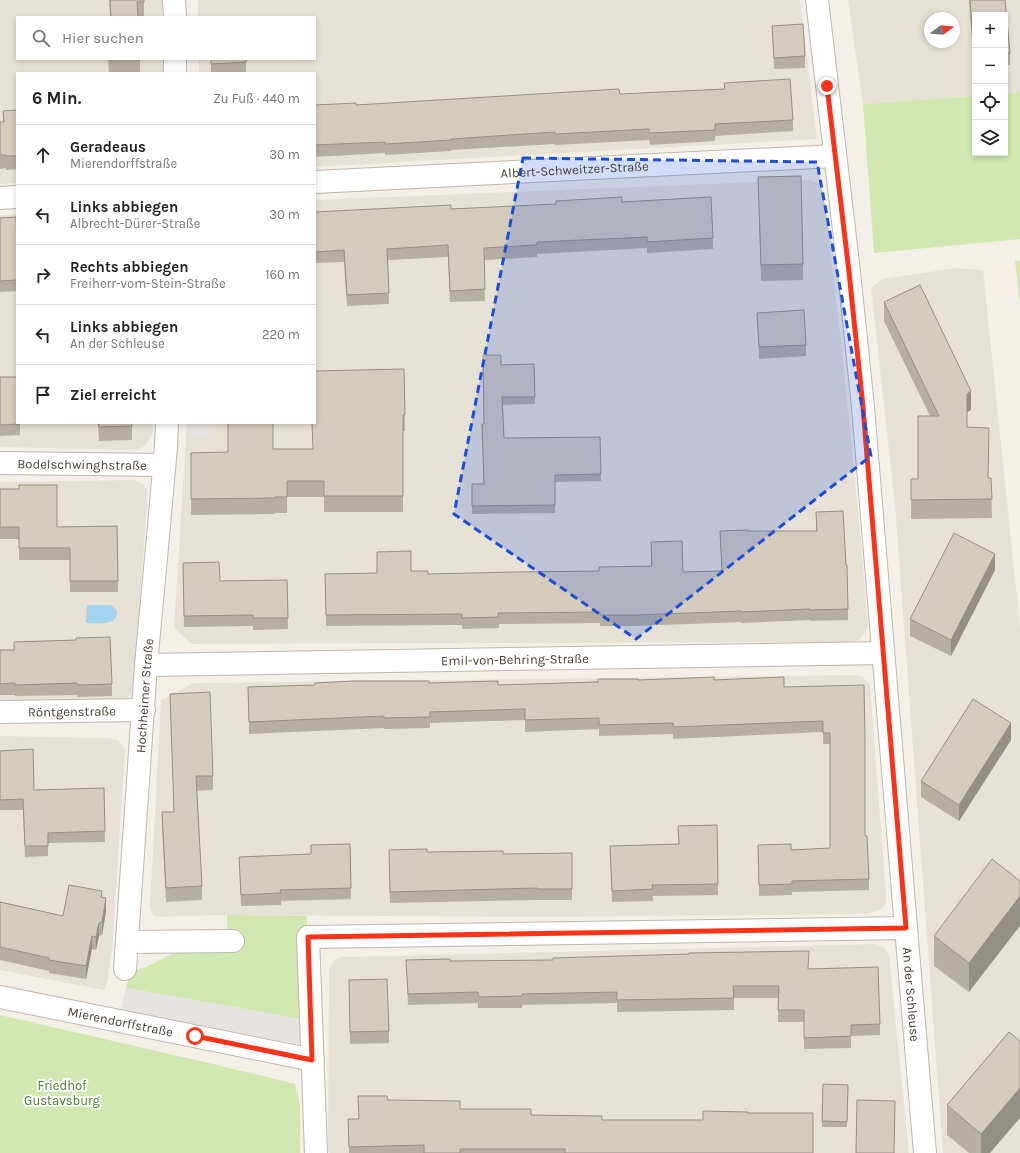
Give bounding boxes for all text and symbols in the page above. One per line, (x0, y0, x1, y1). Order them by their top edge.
north arrow (924, 12, 960, 48)
map controls (972, 12, 1008, 156)
button: + (972, 12, 1008, 48)
search box (16, 16, 316, 60)
icon: search (30, 27, 52, 49)
text: Hier suchen (62, 29, 144, 47)
button: − (972, 48, 1008, 84)
route end (818, 77, 836, 95)
button: locate (972, 84, 1008, 120)
text: 6 Min. (32, 88, 81, 108)
text: Zu Fuß · 440 m (213, 91, 300, 106)
button: layers (972, 120, 1008, 156)
text: Geradeaus (70, 138, 146, 156)
icon: ahead (32, 144, 54, 166)
text: 30 m (269, 147, 300, 162)
text: Mierendorffstraße (70, 156, 177, 171)
street label: Albert-Schweitzer-Straße (500, 158, 649, 181)
text: Links abbiegen (70, 198, 178, 216)
icon: left (32, 204, 54, 226)
text: 30 m (269, 207, 300, 222)
text: Albrecht-Dürer-Straße (70, 216, 200, 231)
text: Rechts abbiegen (70, 258, 189, 276)
icon: right (32, 264, 54, 286)
text: 160 m (265, 267, 300, 282)
text: Freiherr-vom-Stein-Straße (70, 276, 226, 291)
text: Links abbiegen (70, 318, 178, 336)
icon: left (32, 324, 54, 346)
text: 220 m (262, 327, 300, 342)
text: An der Schleuse (70, 336, 165, 351)
icon: arrive (32, 384, 54, 406)
text: Ziel erreicht (70, 386, 156, 404)
street label: Bodelschwinghstraße (17, 456, 147, 473)
street label: Hochheimer Straße (133, 637, 156, 753)
street label: Emil-von-Behring-Straße (441, 651, 589, 668)
street label: Röntgenstraße (28, 703, 116, 720)
street label: An der Schleuse (900, 947, 923, 1043)
street label: Mierendorffstraße (66, 1004, 175, 1040)
route start (186, 1027, 204, 1045)
park label: Friedhof Gustavsburg (24, 1078, 101, 1108)

